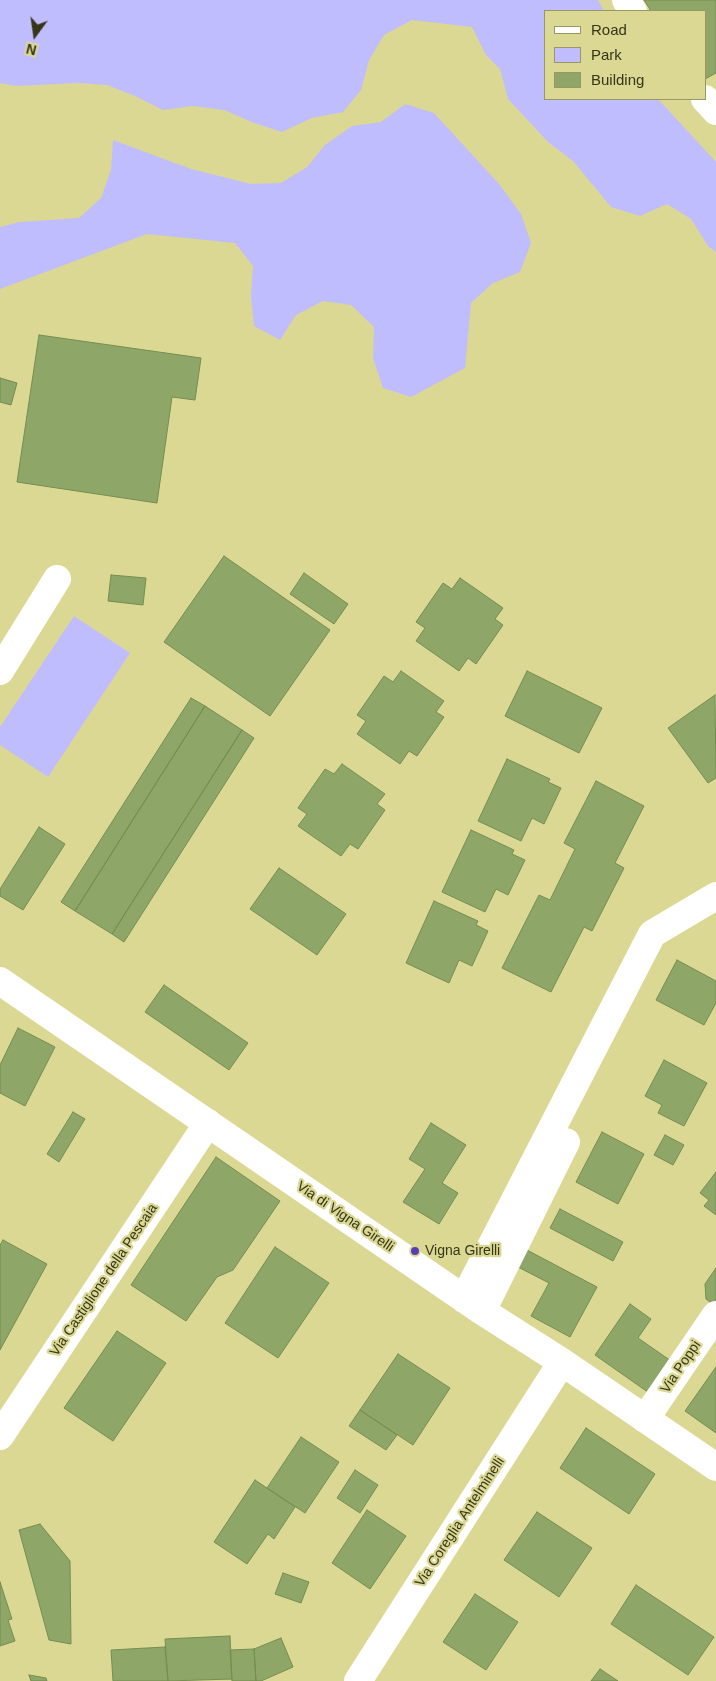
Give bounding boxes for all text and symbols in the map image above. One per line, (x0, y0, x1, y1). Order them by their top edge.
north arrow (10, 10, 60, 60)
legend (544, 10, 706, 100)
text: Road (591, 21, 627, 38)
text: N (25, 41, 38, 59)
text: Park (591, 46, 622, 63)
text: Building (591, 71, 644, 88)
street label: Via di Vigna Girelli (293, 1178, 397, 1256)
street label: Via Castiglione della Pescaia (47, 1201, 161, 1359)
place label: Vigna Girelli (425, 1243, 500, 1259)
marker: Vigna Girelli (409, 1245, 421, 1257)
street label: Via Poppi (657, 1338, 705, 1396)
street label: Via Coreglia Antelminelli (412, 1454, 508, 1590)

